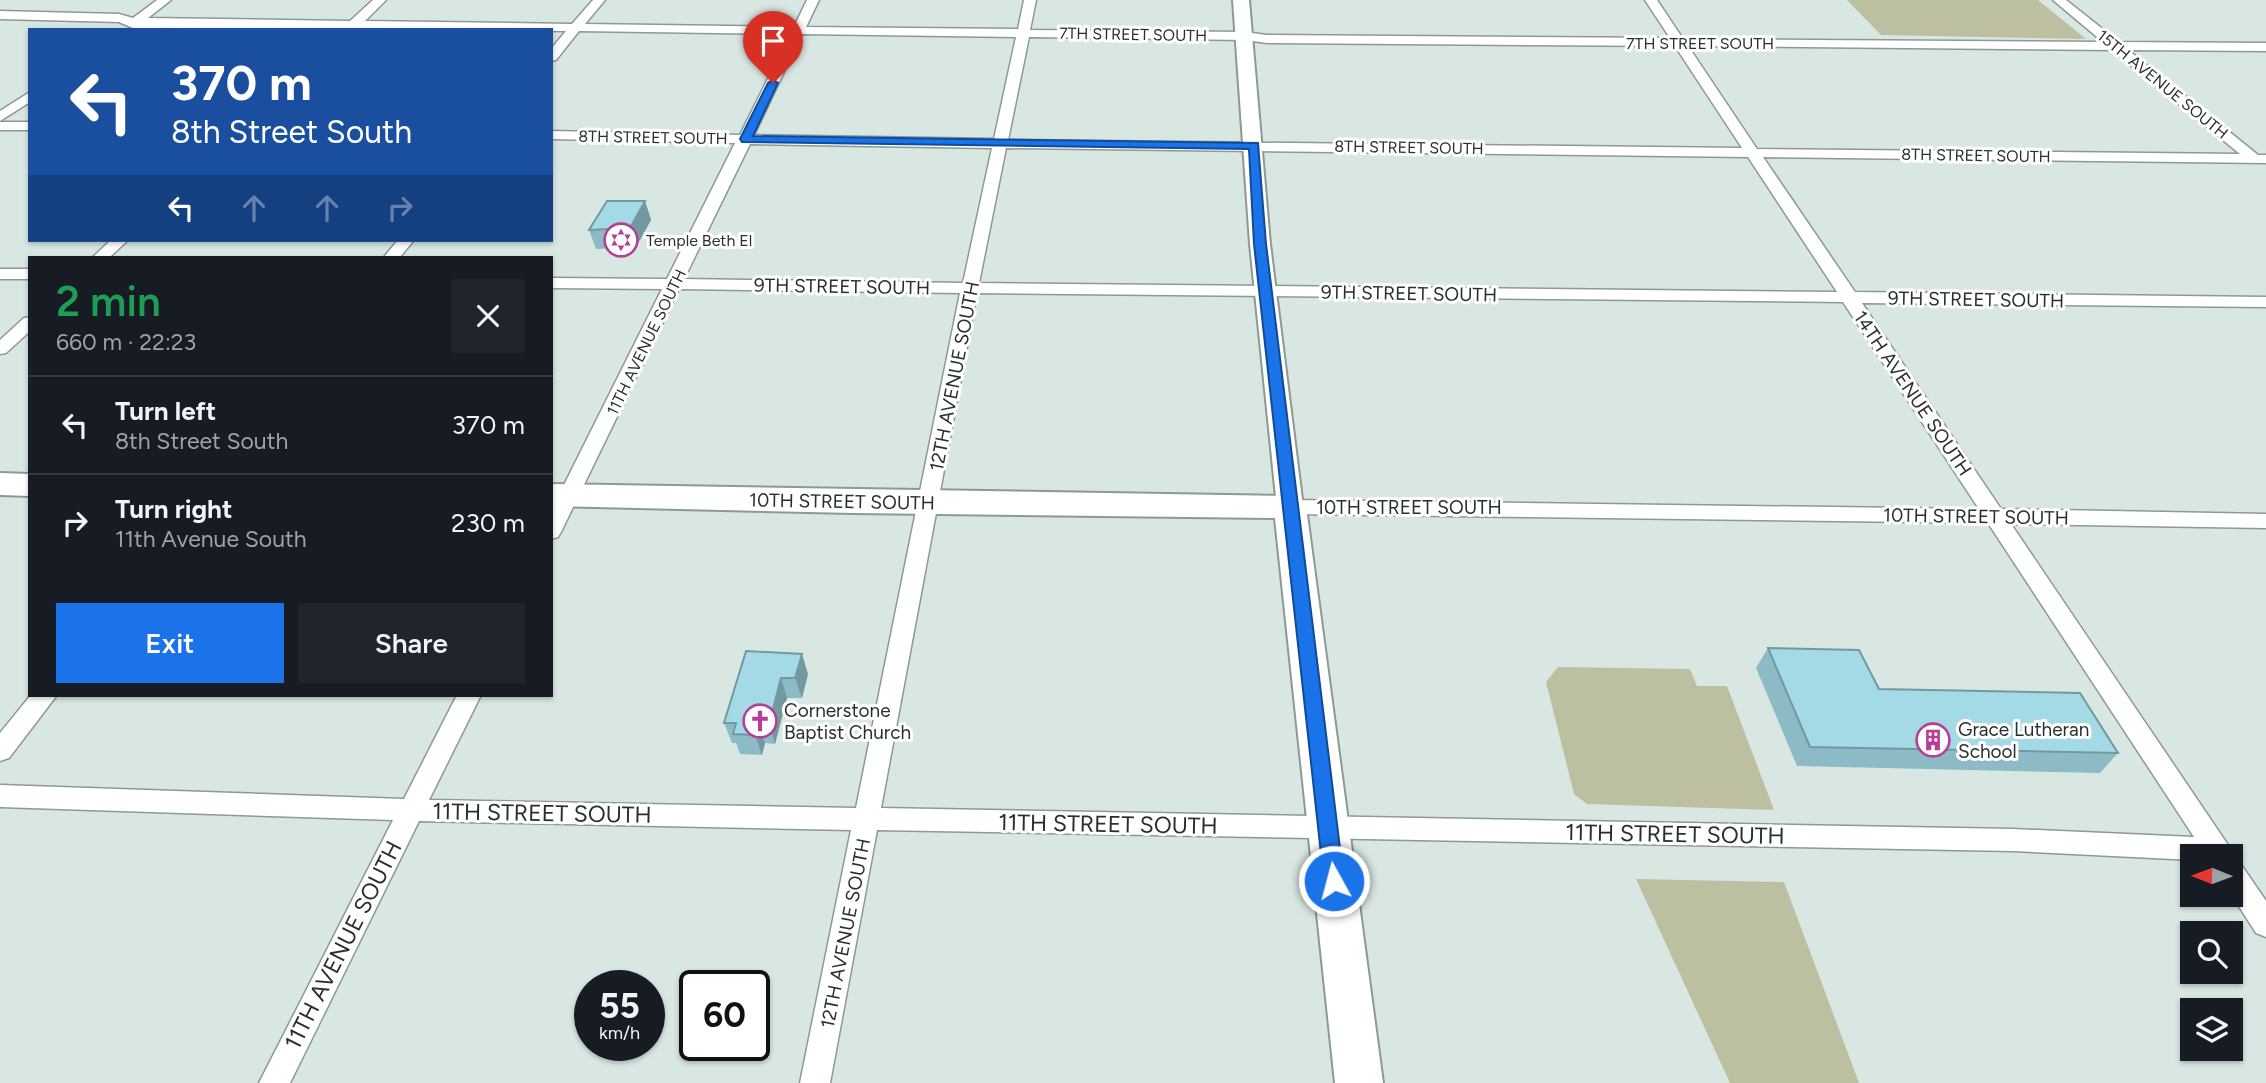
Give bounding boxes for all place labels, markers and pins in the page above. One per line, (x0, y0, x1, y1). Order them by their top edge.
pin (743, 11, 803, 83)
synagogue icon: Temple Beth El (602, 221, 640, 259)
place label: Temple Beth El (646, 231, 752, 250)
place label: Cornerstone Baptist Church (784, 699, 911, 744)
church icon: Cornerstone Baptist Church (741, 702, 779, 740)
place label: Grace Lutheran School (1958, 718, 2089, 763)
building icon: Grace Lutheran School (1914, 721, 1952, 759)

